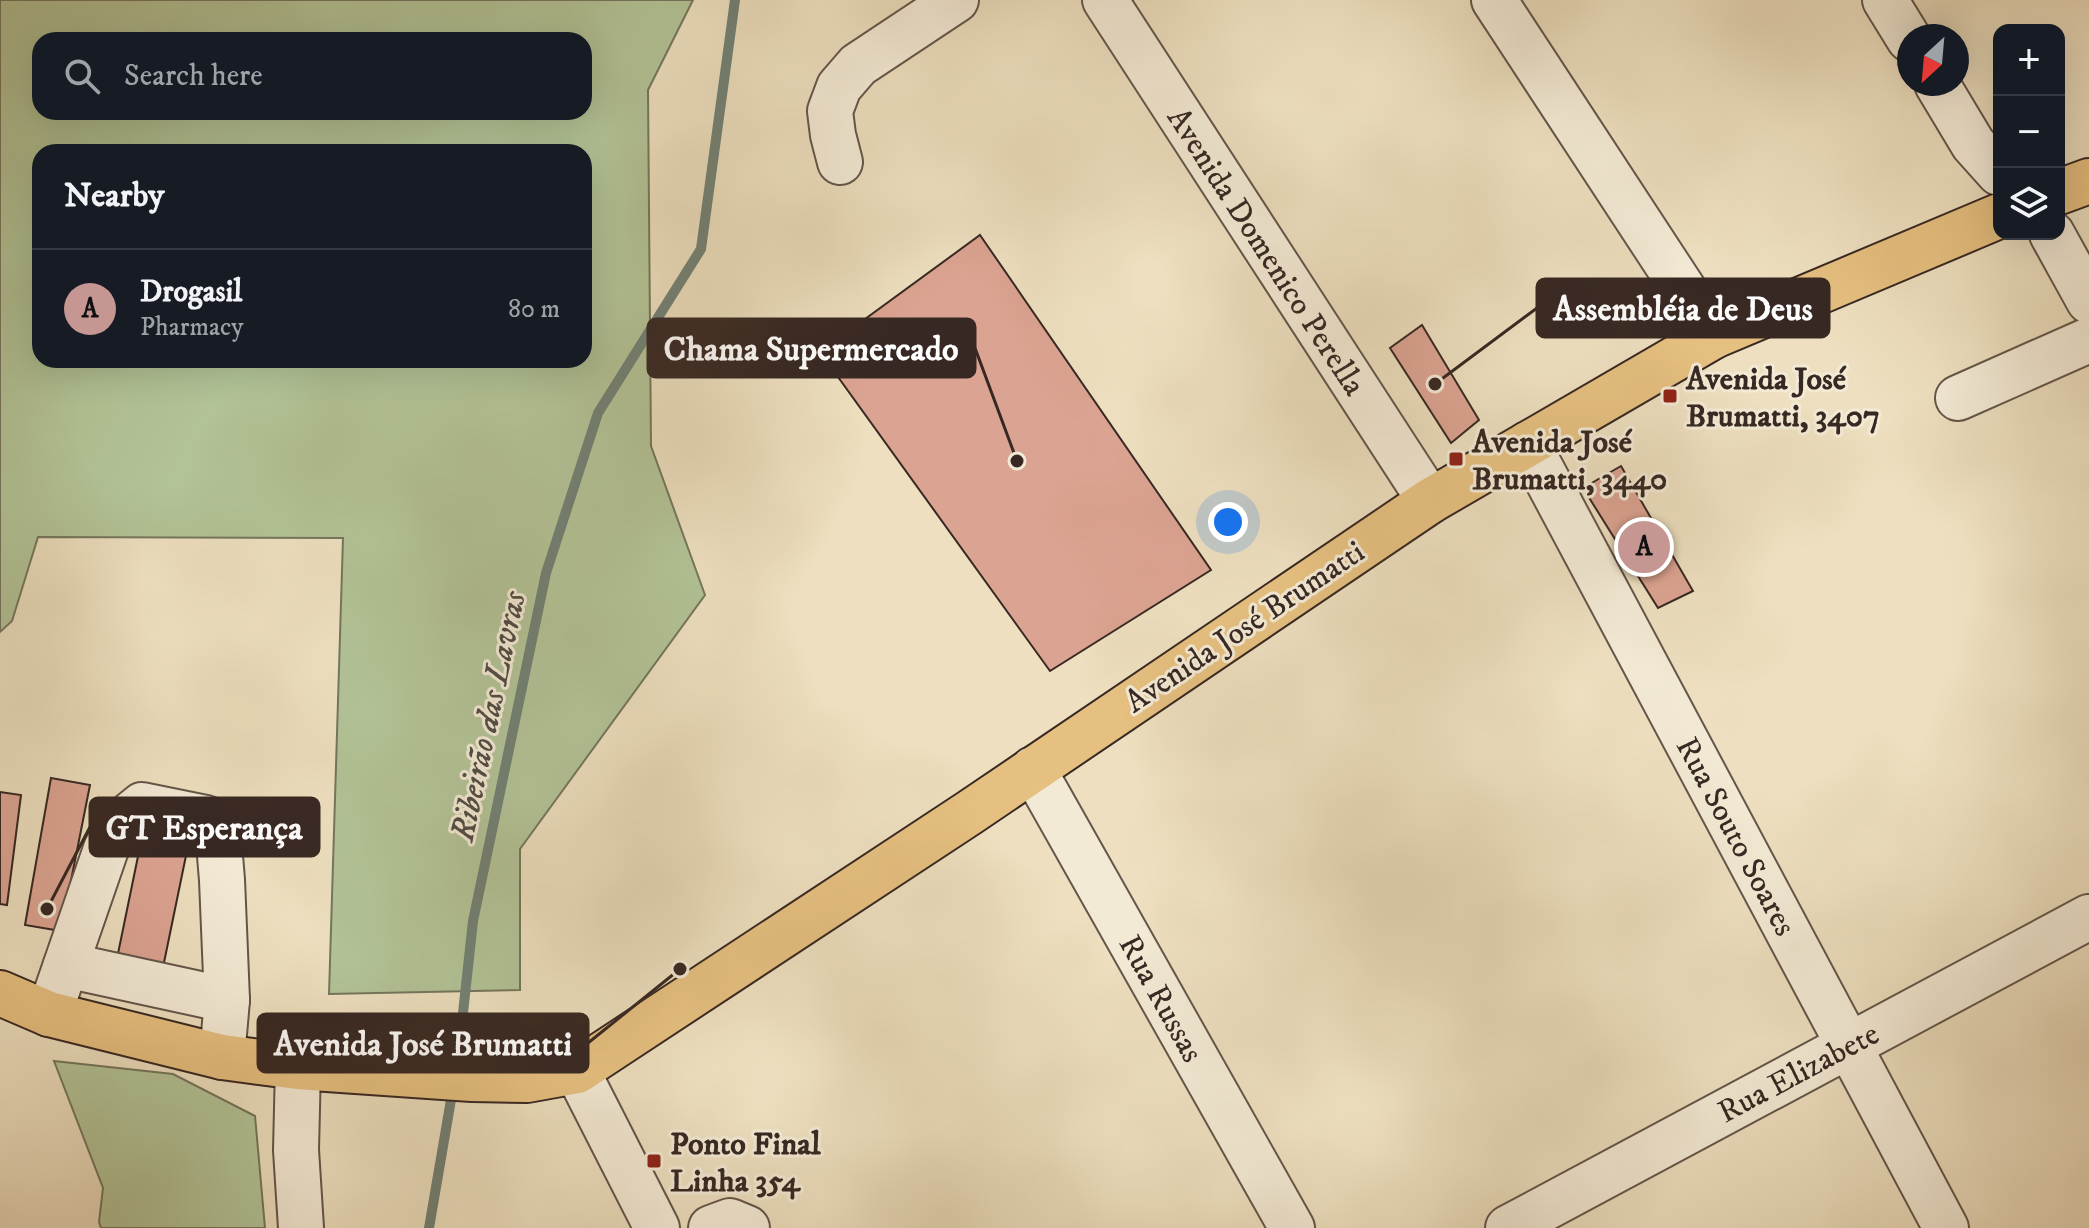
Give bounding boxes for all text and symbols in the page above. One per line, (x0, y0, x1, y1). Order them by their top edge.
north arrow (1897, 24, 1969, 96)
map controls (1993, 24, 2065, 240)
button: + (1993, 24, 2065, 96)
search box (32, 32, 592, 120)
icon: search (60, 54, 104, 98)
text: Search here (124, 58, 263, 95)
button: − (1993, 96, 2065, 168)
street label: Avenida Domenico Perella (1157, 101, 1374, 404)
button: layers (1993, 168, 2065, 240)
text: Nearby (64, 175, 165, 217)
text: Drogasil (140, 274, 242, 311)
callout: Assembléia de Deus (1537, 279, 1829, 337)
text: Assembléia de Deus (1552, 289, 1813, 331)
text: A (82, 293, 98, 326)
text: 80 m (508, 293, 560, 326)
text: Pharmacy (140, 311, 244, 344)
callout: Chama Supermercado (648, 319, 975, 377)
text: Chama Supermercado (664, 329, 958, 371)
place label: Avenida José Brumatti, 3407 (1685, 360, 1880, 437)
marker: Avenida José Brumatti, 3407 (1661, 387, 1679, 405)
place label: Avenida José Brumatti, 3440 (1471, 423, 1667, 500)
marker: Avenida José Brumatti, 3440 (1447, 450, 1465, 468)
your location (1208, 502, 1248, 542)
pin: A (1618, 517, 1670, 577)
street label: Avenida José Brumatti (1118, 533, 1373, 723)
water label: Ribeirão das Lavras (442, 587, 536, 846)
street label: Rua Souto Soares (1666, 731, 1804, 943)
callout: GT Esperança (90, 798, 319, 856)
text: GT Esperança (105, 808, 303, 850)
street label: Rua Russas (1109, 928, 1212, 1070)
callout: Avenida José Brumatti (258, 1014, 588, 1072)
street label: Rua Elizabete (1711, 1015, 1886, 1133)
text: Avenida José Brumatti (273, 1024, 572, 1066)
place label: Ponto Final Linha 354 (670, 1125, 821, 1202)
marker: Ponto Final Linha 354 (645, 1152, 663, 1170)

